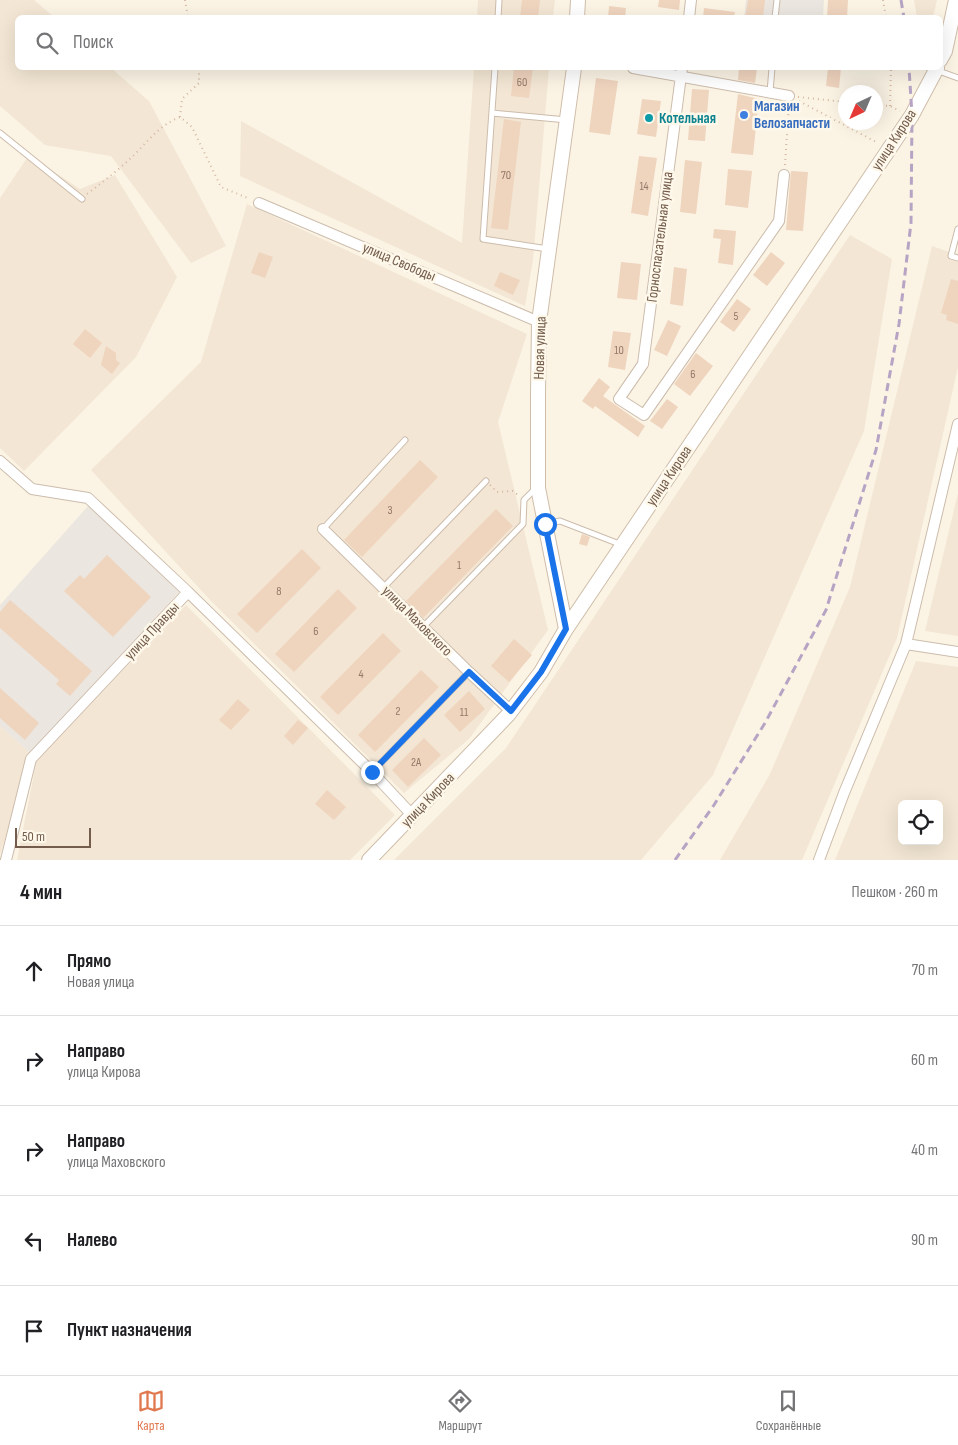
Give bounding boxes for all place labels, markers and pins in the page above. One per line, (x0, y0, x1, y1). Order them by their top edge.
place label: Магазин Велозапчасти (754, 97, 830, 133)
place label: Котельная (659, 109, 716, 128)
marker: Магазин Велозапчасти (738, 109, 750, 121)
marker: Котельная (643, 112, 655, 124)

